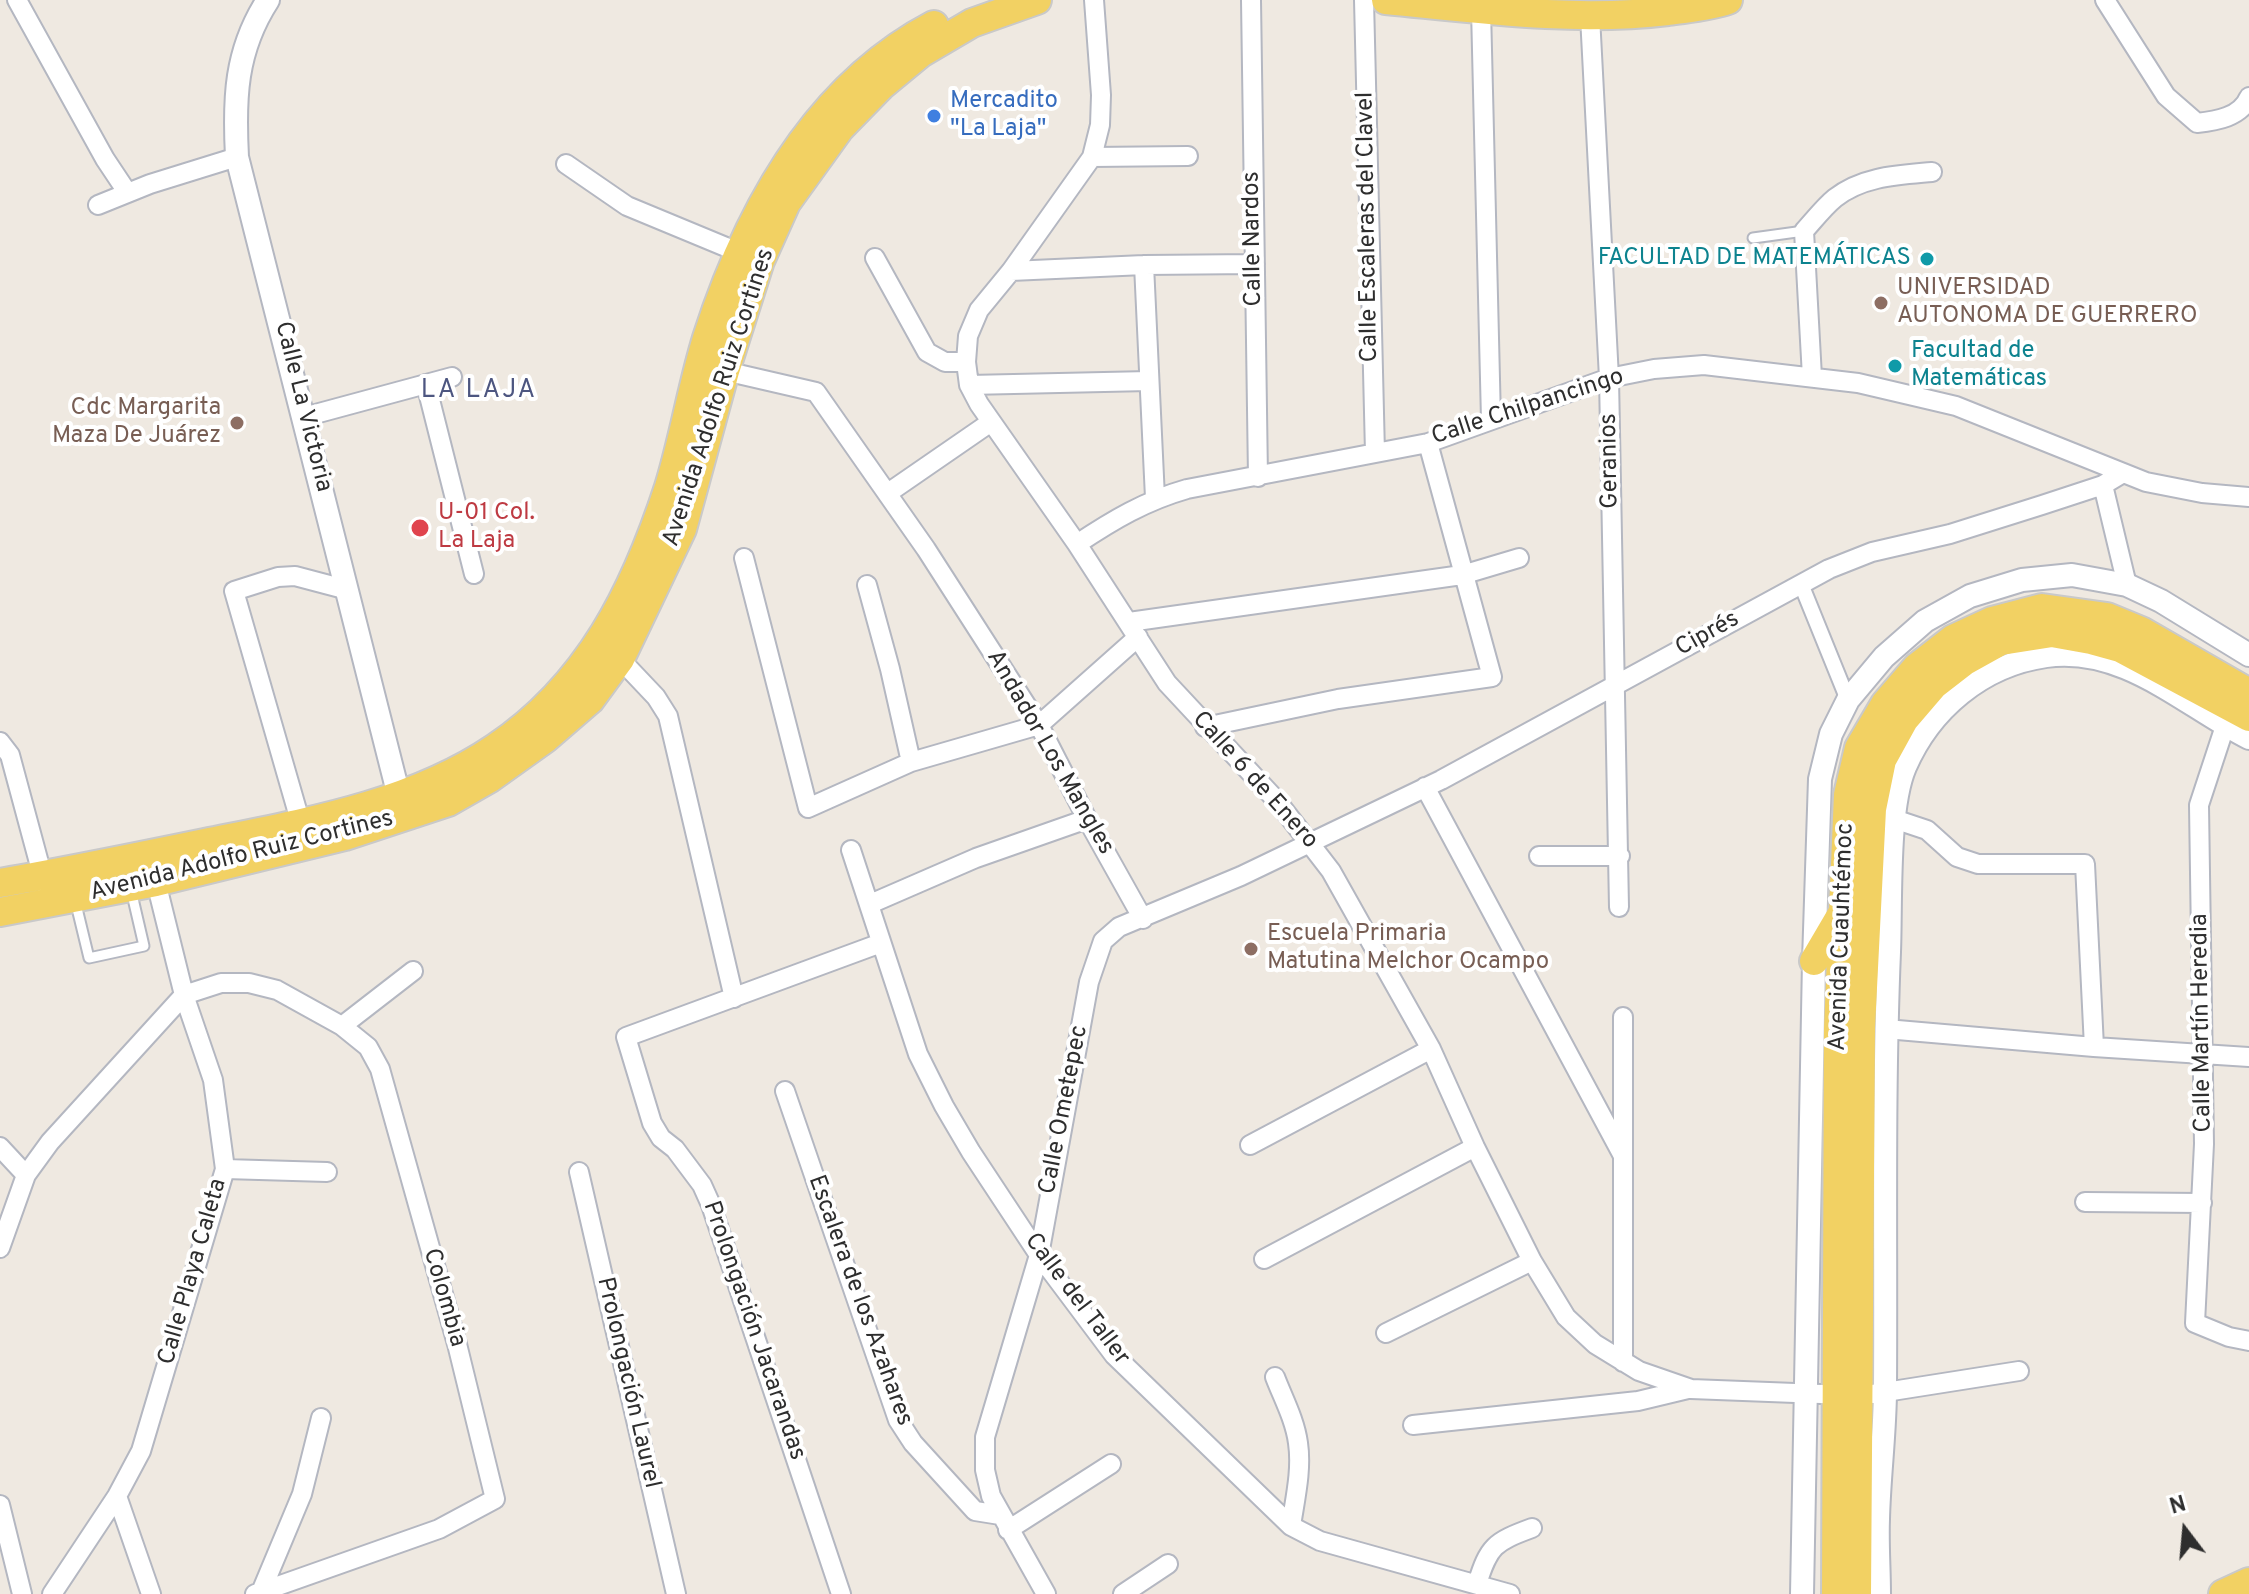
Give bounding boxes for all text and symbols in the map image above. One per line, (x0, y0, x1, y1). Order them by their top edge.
place label: Mercadito "La Laja" (950, 88, 1058, 144)
street label: Calle Escaleras del Clavel (1352, 92, 1386, 362)
marker: Mercadito "La Laja" (925, 107, 943, 125)
street label: Calle Nardos (1238, 171, 1270, 307)
street label: Avenida Adolfo Ruiz Cortines (658, 245, 782, 551)
place label: FACULTAD DE MATEMÁTICAS (1598, 245, 1911, 273)
marker: FACULTAD DE MATEMÁTICAS (1918, 250, 1936, 268)
place label: UNIVERSIDAD AUTONOMA DE GUERRERO (1897, 275, 2197, 331)
marker: UNIVERSIDAD AUTONOMA DE GUERRERO (1872, 294, 1890, 312)
street label: Calle La Victoria (267, 319, 337, 495)
place label: Facultad de Matemáticas (1911, 338, 2047, 394)
marker: Facultad de Matemáticas (1886, 357, 1904, 375)
street label: Calle Chilpancingo (1428, 363, 1628, 453)
district label: LA LAJA (421, 376, 537, 408)
place label: Cdc Margarita Maza De Juárez (52, 395, 221, 451)
street label: Geranios (1596, 413, 1626, 509)
marker: Cdc Margarita Maza De Juárez (228, 414, 246, 432)
place label: U-01 Col. La Laja (438, 500, 535, 556)
marker: U-01 Col. La Laja (409, 517, 431, 539)
street label: Ciprés (1671, 606, 1745, 664)
street label: Andador Los Mangles (979, 646, 1119, 860)
street label: Calle 6 de Enero (1185, 706, 1323, 856)
street label: Avenida Adolfo Ruiz Cortines (87, 805, 397, 909)
street label: Avenida Cuauhtémoc (1825, 822, 1861, 1052)
street label: Calle Martín Heredia (2187, 913, 2219, 1133)
place label: Escuela Primaria Matutina Melchor Ocampo (1267, 921, 1549, 977)
marker: Escuela Primaria Matutina Melchor Ocampo (1242, 940, 1260, 958)
street label: Calle Ometepec (1035, 1023, 1095, 1197)
street label: Escalera de los Azahares (800, 1172, 918, 1430)
street label: Calle Playa Caleta (154, 1176, 234, 1368)
street label: Prolongación Jacarandas (695, 1198, 811, 1464)
street label: Calle del Taller (1017, 1228, 1135, 1372)
street label: Colombia (415, 1245, 471, 1351)
street label: Prolongación Laurel (589, 1275, 665, 1491)
north arrow (2145, 1490, 2225, 1570)
text: N (2167, 1491, 2190, 1522)

